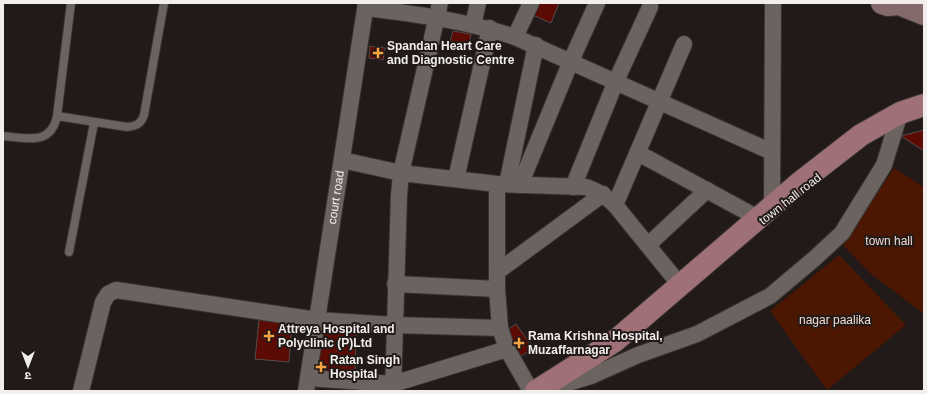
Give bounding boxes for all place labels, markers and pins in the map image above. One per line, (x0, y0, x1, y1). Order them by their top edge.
place label: Spandan Heart Care and Diagnostic Centre (387, 39, 515, 67)
marker: Spandan Heart Care and Diagnostic Centre (372, 47, 384, 59)
place label: Attreya Hospital and Polyclinic (P)Ltd (278, 322, 395, 350)
place label: Rama Krishna Hospital, Muzaffarnagar (528, 329, 663, 357)
marker: Attreya Hospital and Polyclinic (P)Ltd (263, 330, 275, 342)
marker: Rama Krishna Hospital, Muzaffarnagar (513, 337, 525, 349)
place label: Ratan Singh Hospital (330, 353, 400, 381)
marker: Ratan Singh Hospital (315, 361, 327, 373)

